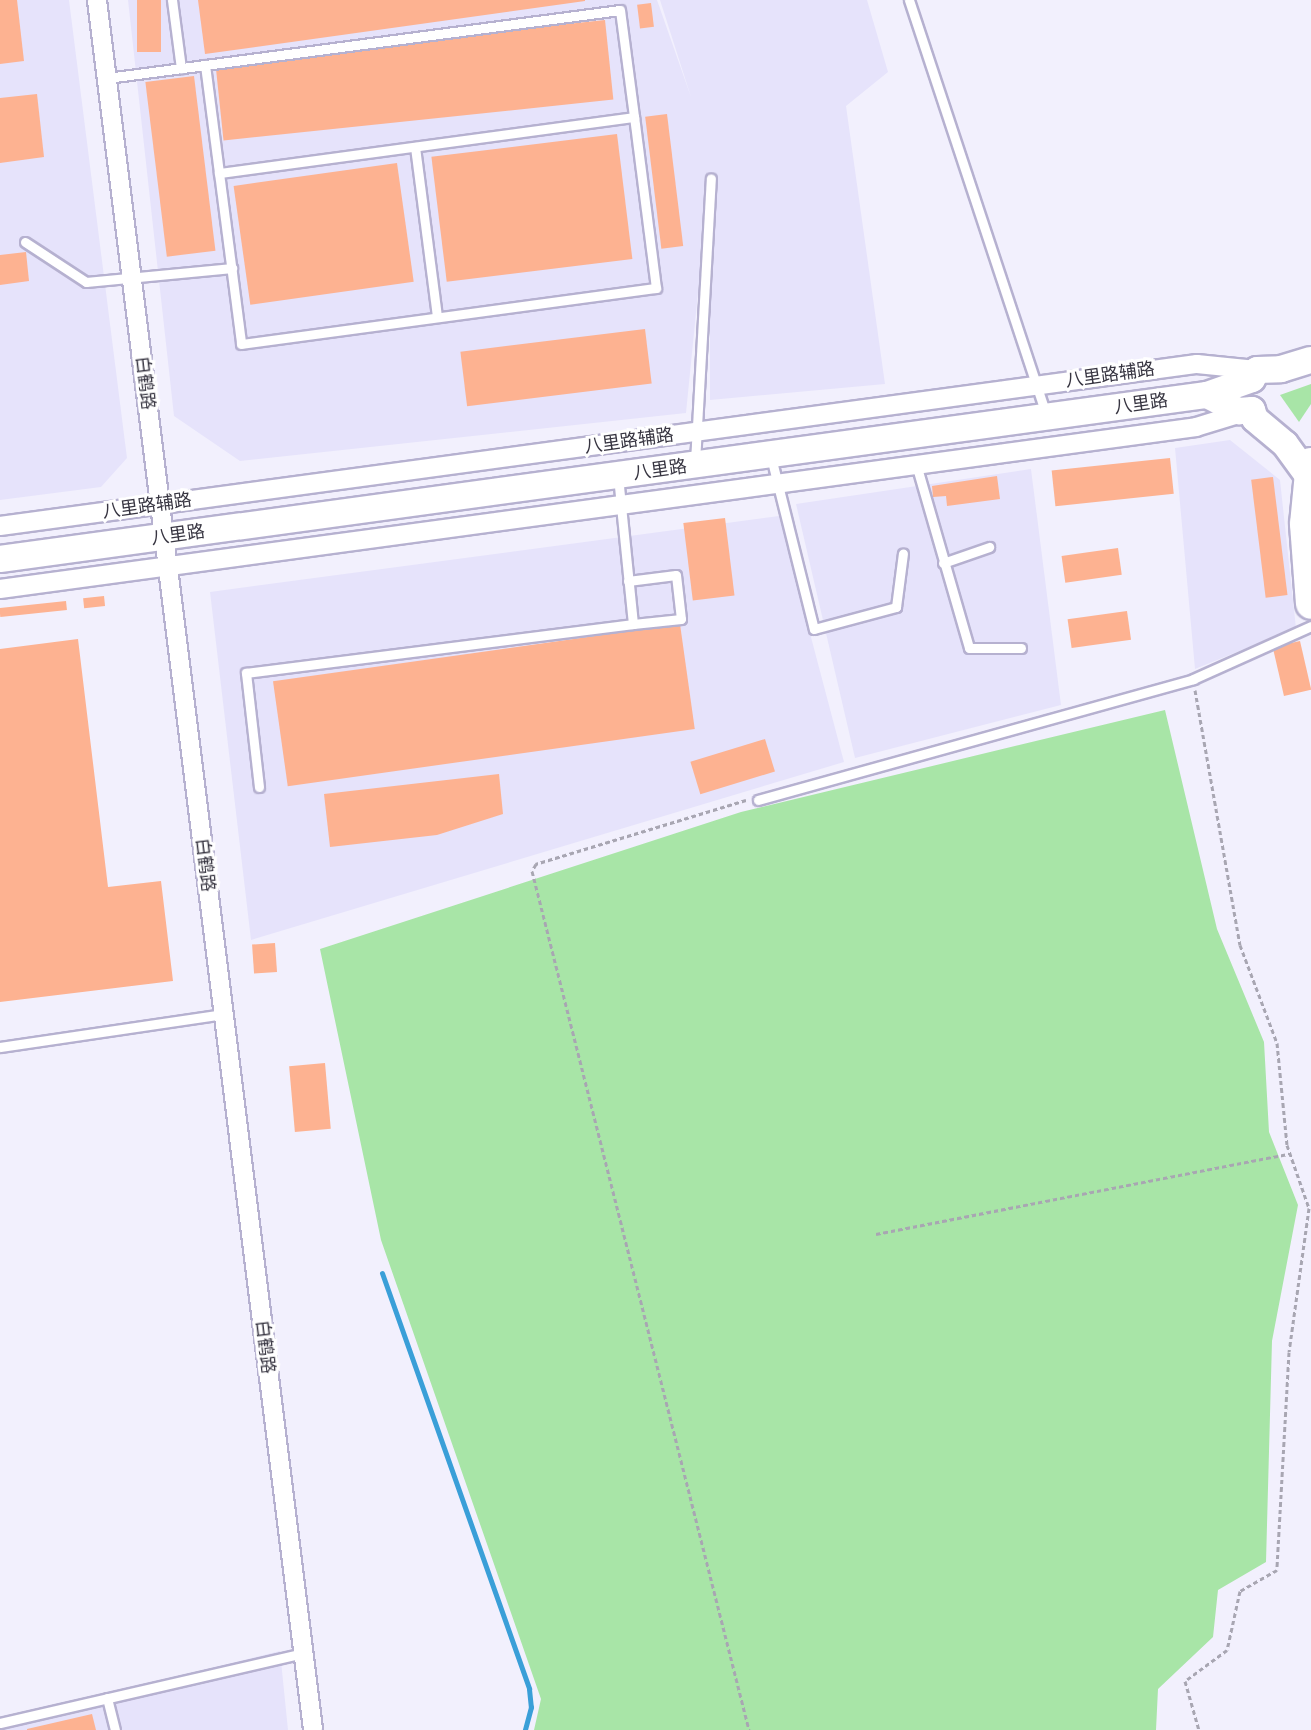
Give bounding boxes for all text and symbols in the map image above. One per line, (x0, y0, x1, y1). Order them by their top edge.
street label: 白鹤路 (131, 355, 159, 411)
street label: 八里路辅路 (1064, 358, 1156, 392)
street label: 八里路 (1113, 390, 1169, 418)
street label: 八里路辅路 (583, 424, 675, 458)
street label: 八里路 (632, 456, 688, 484)
street label: 八里路辅路 (101, 489, 193, 523)
street label: 八里路 (150, 521, 206, 549)
street label: 白鹤路 (191, 837, 219, 893)
street label: 白鹤路 (251, 1319, 279, 1375)

